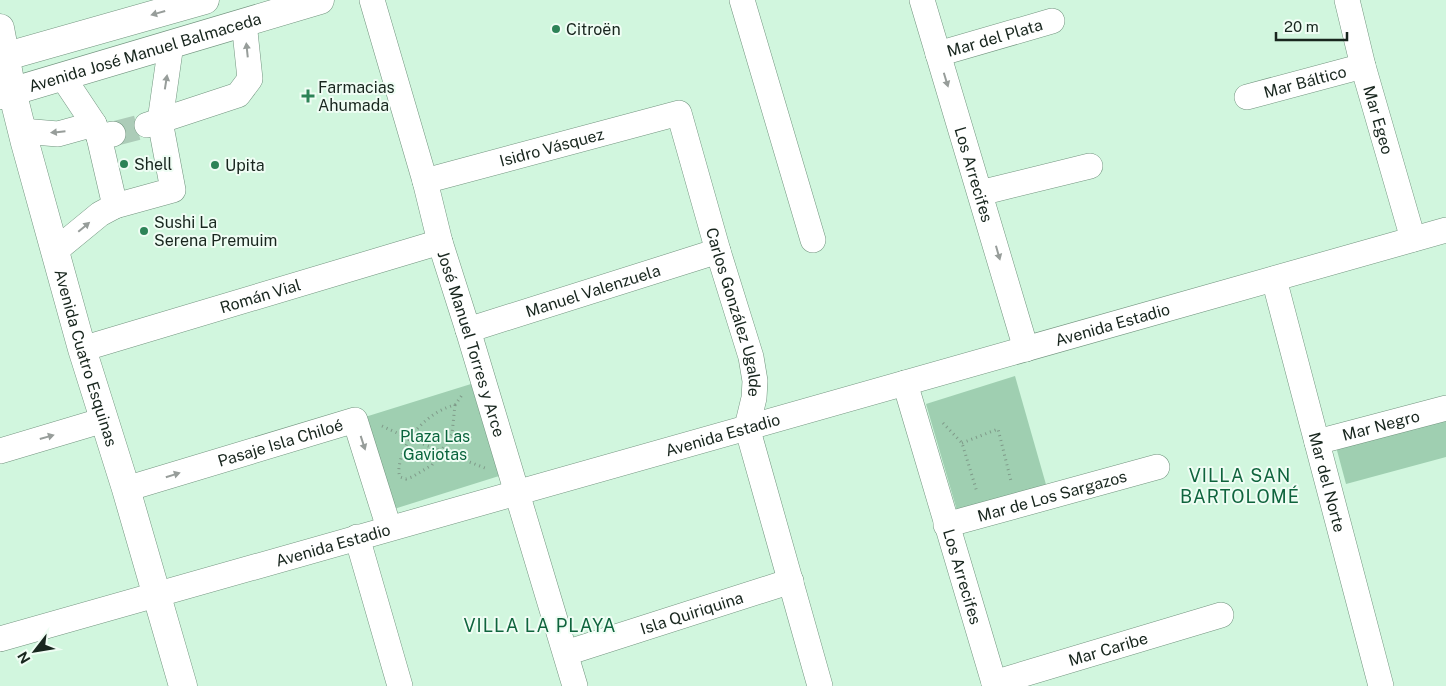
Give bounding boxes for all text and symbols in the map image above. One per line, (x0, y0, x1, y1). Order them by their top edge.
street label: Avenida José Manuel Balmaceda (26, 9, 263, 96)
one-way arrow (150, 10, 165, 18)
scale bar (1276, 10, 1347, 42)
street label: Mar del Plata (945, 15, 1045, 60)
text: 20 m (1284, 18, 1319, 35)
place label: Citroën (566, 20, 621, 39)
marker: Citroën (550, 23, 562, 35)
one-way arrow (243, 42, 251, 58)
street label: Mar Báltico (1261, 61, 1348, 102)
one-way arrow (943, 73, 950, 88)
one-way arrow (162, 74, 170, 90)
place label: Farmacias Ahumada (318, 78, 395, 115)
street label: Mar Egeo (1360, 83, 1398, 156)
marker: Farmacias Ahumada (302, 90, 314, 102)
street label: Isidro Vásquez (497, 124, 606, 170)
street label: Los Arrecifes (951, 124, 997, 224)
one-way arrow (50, 128, 66, 136)
place label: Shell (134, 155, 173, 174)
place label: Upita (225, 156, 265, 175)
marker: Shell (118, 158, 130, 170)
marker: Upita (209, 159, 221, 171)
place label: Sushi La Serena Premuim (154, 213, 277, 250)
one-way arrow (77, 222, 90, 233)
marker: Sushi La Serena Premuim (138, 225, 150, 237)
street label: Carlos González Ugalde (702, 225, 765, 398)
one-way arrow (994, 245, 1002, 260)
street label: José Manuel Torres y Arce (434, 248, 509, 439)
street label: Manuel Valenzuela (523, 260, 663, 321)
street label: Avenida Cuatro Esquinas (51, 267, 122, 449)
street label: Román Vial (217, 275, 303, 317)
street label: Avenida Estadio (1053, 299, 1172, 350)
street label: Mar Negro (1340, 406, 1422, 444)
street label: Avenida Estadio (663, 409, 782, 460)
street label: Pasaje Isla Chiloé (215, 415, 345, 470)
park label: Plaza Las Gaviotas (400, 427, 470, 464)
street label: Mar del Norte (1305, 430, 1350, 534)
one-way arrow (39, 433, 54, 441)
one-way arrow (359, 436, 367, 451)
district label: VILLA SAN BARTOLOMÉ (1180, 465, 1300, 507)
street label: Mar de Los Sargazos (975, 466, 1129, 525)
one-way arrow (165, 470, 180, 478)
street label: Avenida Estadio (273, 520, 392, 570)
street label: Los Arrecifes (939, 527, 986, 627)
street label: Isla Quiriquina (638, 587, 746, 638)
district label: VILLA LA PLAYA (463, 615, 617, 636)
north arrow (10, 626, 60, 676)
street label: Mar Caribe (1066, 628, 1150, 670)
text: N (14, 649, 34, 667)

